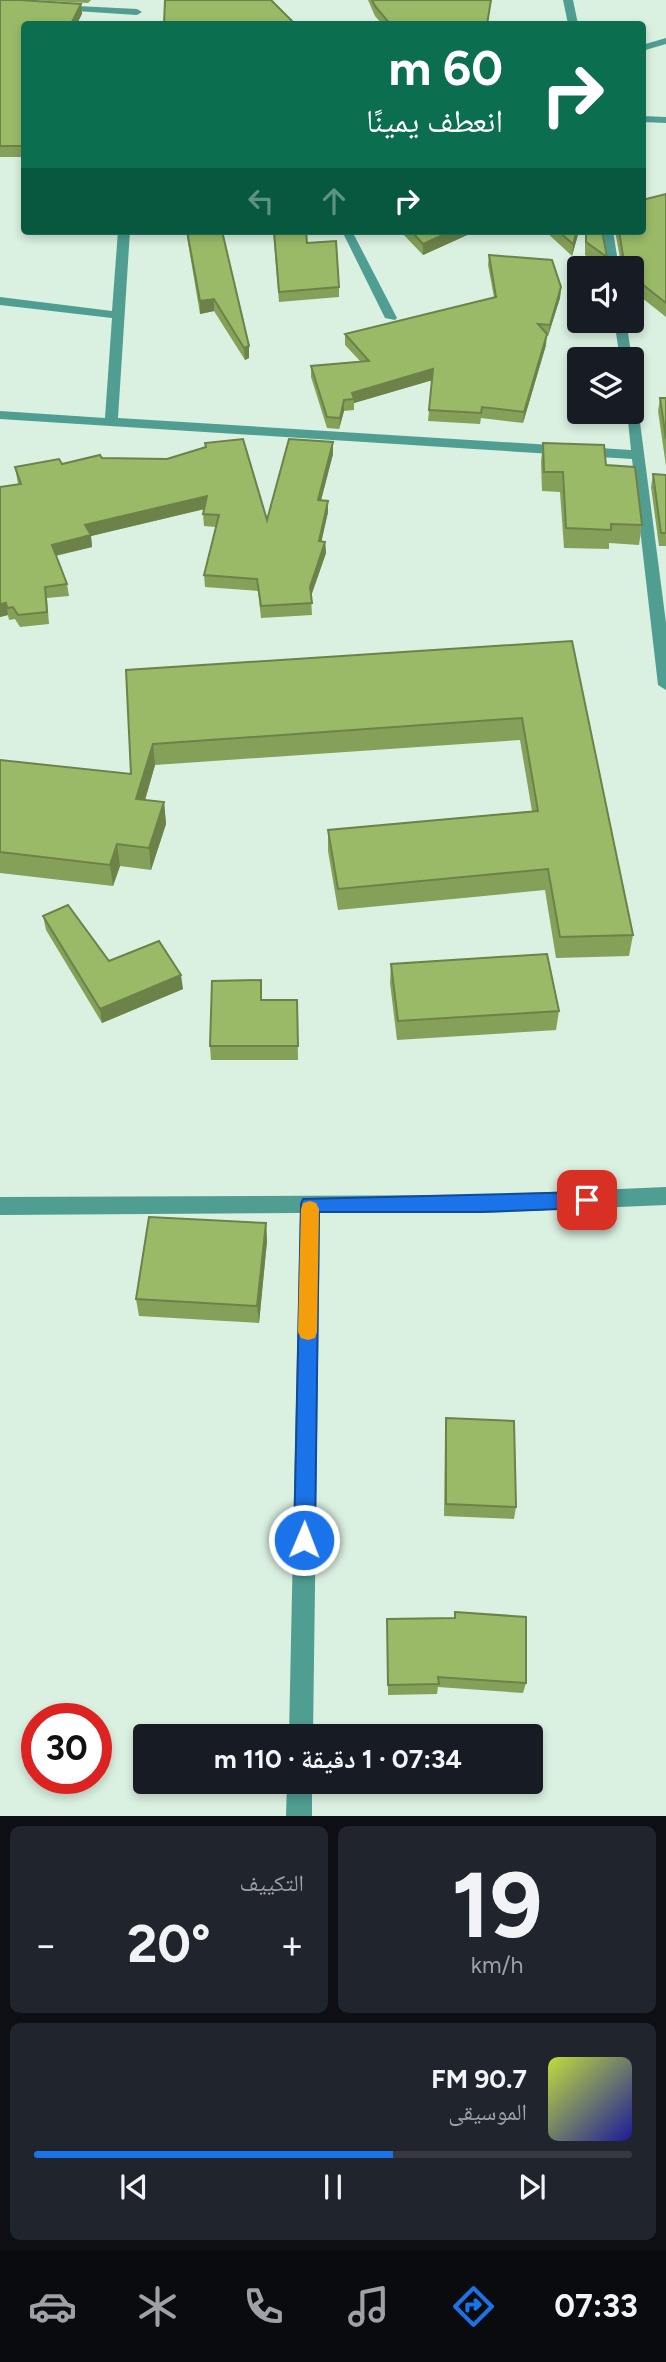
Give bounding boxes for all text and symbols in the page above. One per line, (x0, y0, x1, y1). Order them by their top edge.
text: 60 m (388, 38, 503, 97)
icon: right (527, 49, 618, 140)
text: انعطف يمينًا (366, 102, 503, 140)
icon: left (242, 182, 280, 220)
icon: ahead (315, 182, 353, 220)
icon: right (388, 182, 426, 220)
map controls (567, 256, 644, 424)
button: sound (567, 256, 644, 333)
button: layers (567, 347, 644, 424)
pin (557, 1170, 617, 1230)
icon: arrive (568, 1181, 606, 1219)
position arrow (267, 1503, 341, 1577)
speed limit sign: 30 (21, 1703, 112, 1794)
text: 07:34 · 1 دقيقة · 110 m (214, 1743, 462, 1775)
text: 19 (451, 1851, 543, 1960)
text: التكييف (239, 1869, 304, 1897)
text: 20° (127, 1913, 211, 1975)
text: − (34, 1922, 58, 1968)
text: + (280, 1922, 304, 1968)
text: km/h (471, 1951, 523, 1979)
text: 90.7 FM (431, 2063, 527, 2095)
text: الموسيقى (448, 2098, 527, 2126)
icon: previous (115, 2168, 153, 2206)
icon: pause (314, 2168, 352, 2206)
icon: next (513, 2168, 551, 2206)
icon: car (28, 2282, 77, 2331)
icon: climate (133, 2282, 182, 2331)
icon: phone (239, 2282, 288, 2331)
icon: music (344, 2282, 393, 2331)
icon: directions (449, 2282, 498, 2331)
text: 07:33 (554, 2287, 638, 2325)

